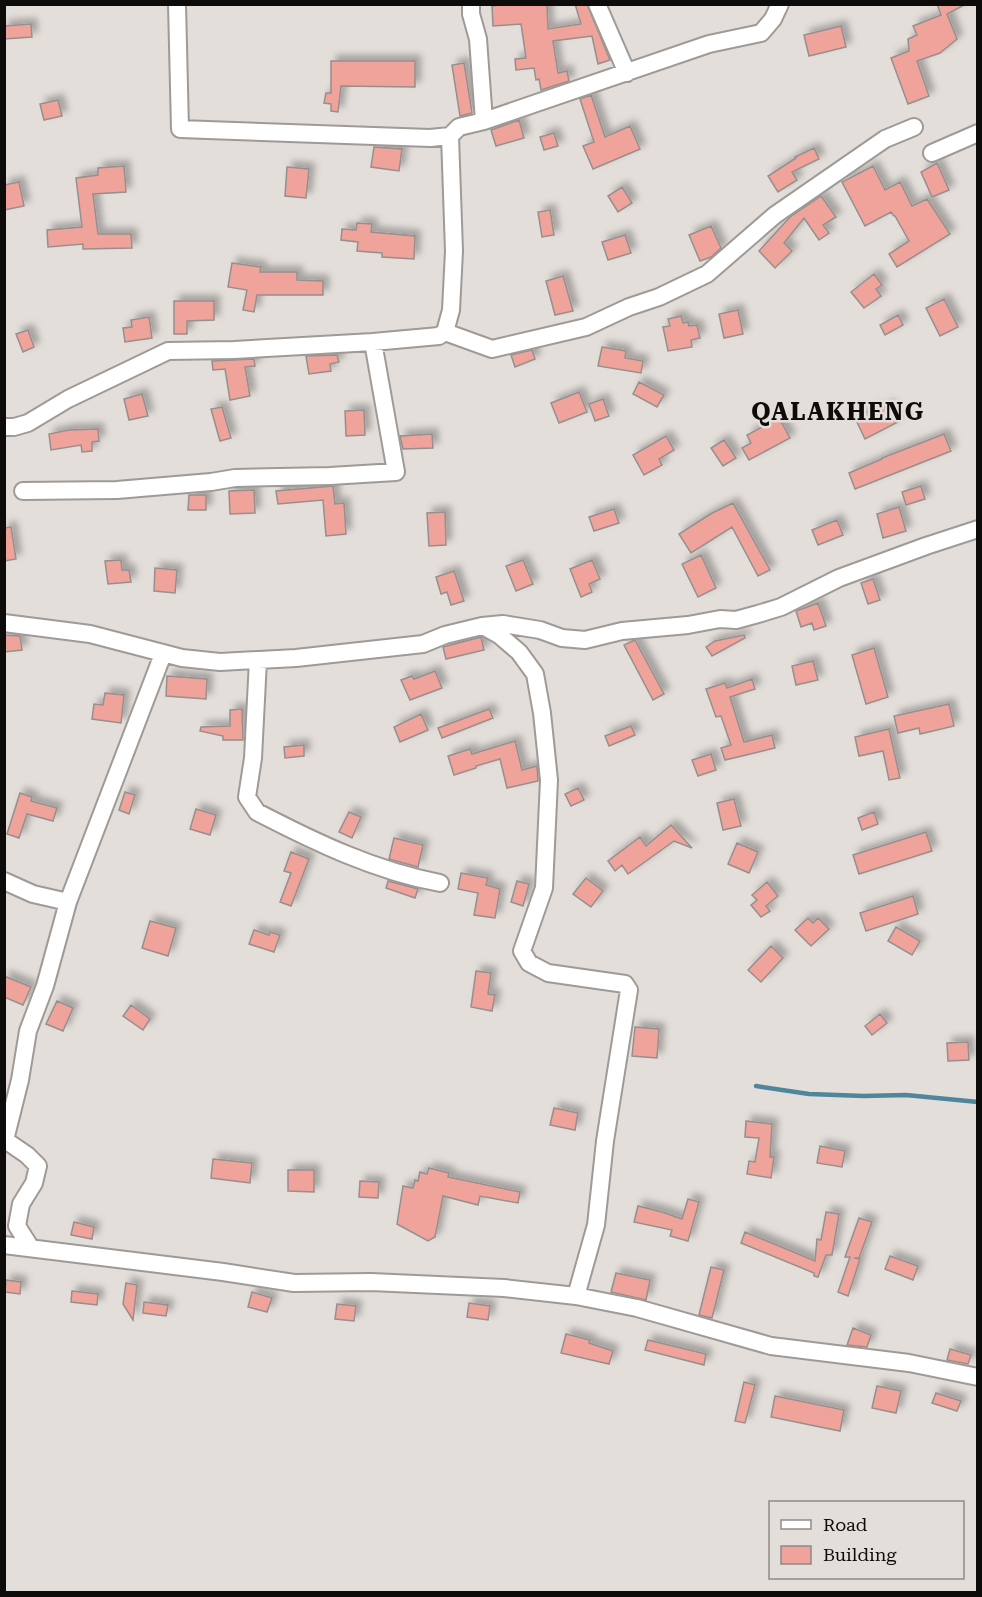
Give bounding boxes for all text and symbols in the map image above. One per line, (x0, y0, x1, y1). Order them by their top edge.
district label: QALAKHENG (751, 398, 925, 426)
legend (769, 1501, 964, 1579)
text: Road (823, 1514, 868, 1535)
text: Building (823, 1544, 897, 1565)

